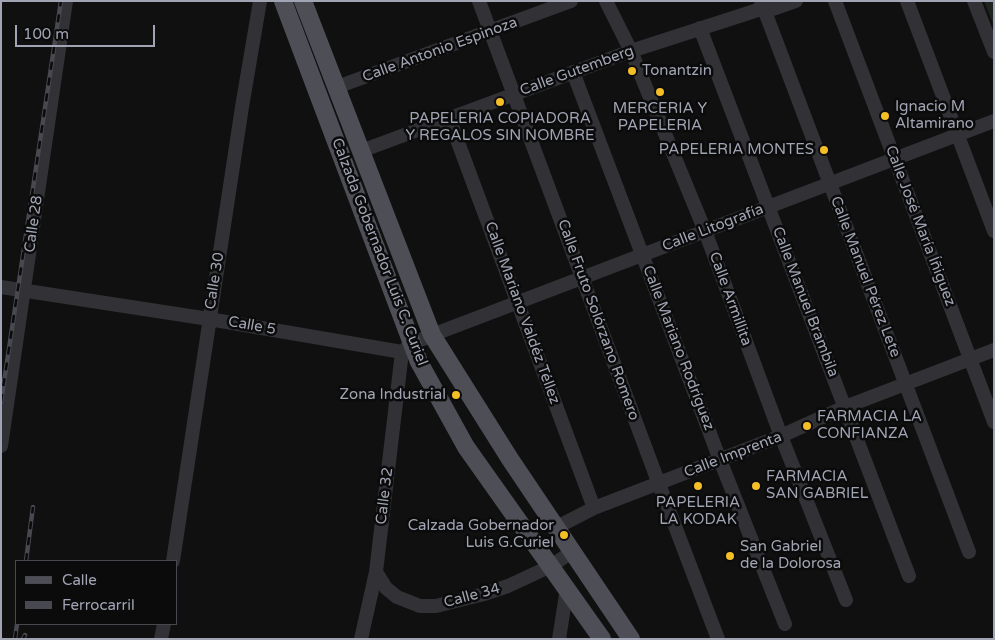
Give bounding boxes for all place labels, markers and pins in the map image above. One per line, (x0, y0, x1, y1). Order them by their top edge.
place label: Tonantzin (642, 62, 712, 80)
marker: Tonantzin (626, 65, 638, 77)
marker: MERCERIA Y PAPELERIA (654, 86, 666, 98)
marker: PAPELERIA COPIADORA Y REGALOS SIN NOMBRE (494, 96, 506, 108)
place label: Ignacio M Altamirano (895, 98, 974, 133)
place label: MERCERIA Y PAPELERIA (613, 100, 707, 135)
place label: PAPELERIA COPIADORA Y REGALOS SIN NOMBRE (406, 110, 594, 145)
marker: Ignacio M Altamirano (879, 110, 891, 122)
place label: PAPELERIA MONTES (659, 141, 814, 159)
marker: PAPELERIA MONTES (818, 144, 830, 156)
place label: Zona Industrial (339, 386, 446, 404)
marker: Zona Industrial (450, 389, 462, 401)
place label: FARMACIA LA CONFIANZA (817, 408, 922, 443)
marker: FARMACIA LA CONFIANZA (801, 420, 813, 432)
place label: FARMACIA SAN GABRIEL (766, 468, 868, 503)
marker: PAPELERIA LA KODAK (692, 480, 704, 492)
marker: FARMACIA SAN GABRIEL (750, 480, 762, 492)
place label: PAPELERIA LA KODAK (656, 494, 740, 529)
place label: Calzada Gobernador Luis G.Curiel (408, 517, 554, 552)
marker: Calzada Gobernador Luis G.Curiel (558, 529, 570, 541)
place label: San Gabriel de la Dolorosa (740, 538, 841, 573)
marker: San Gabriel de la Dolorosa (724, 550, 736, 562)

